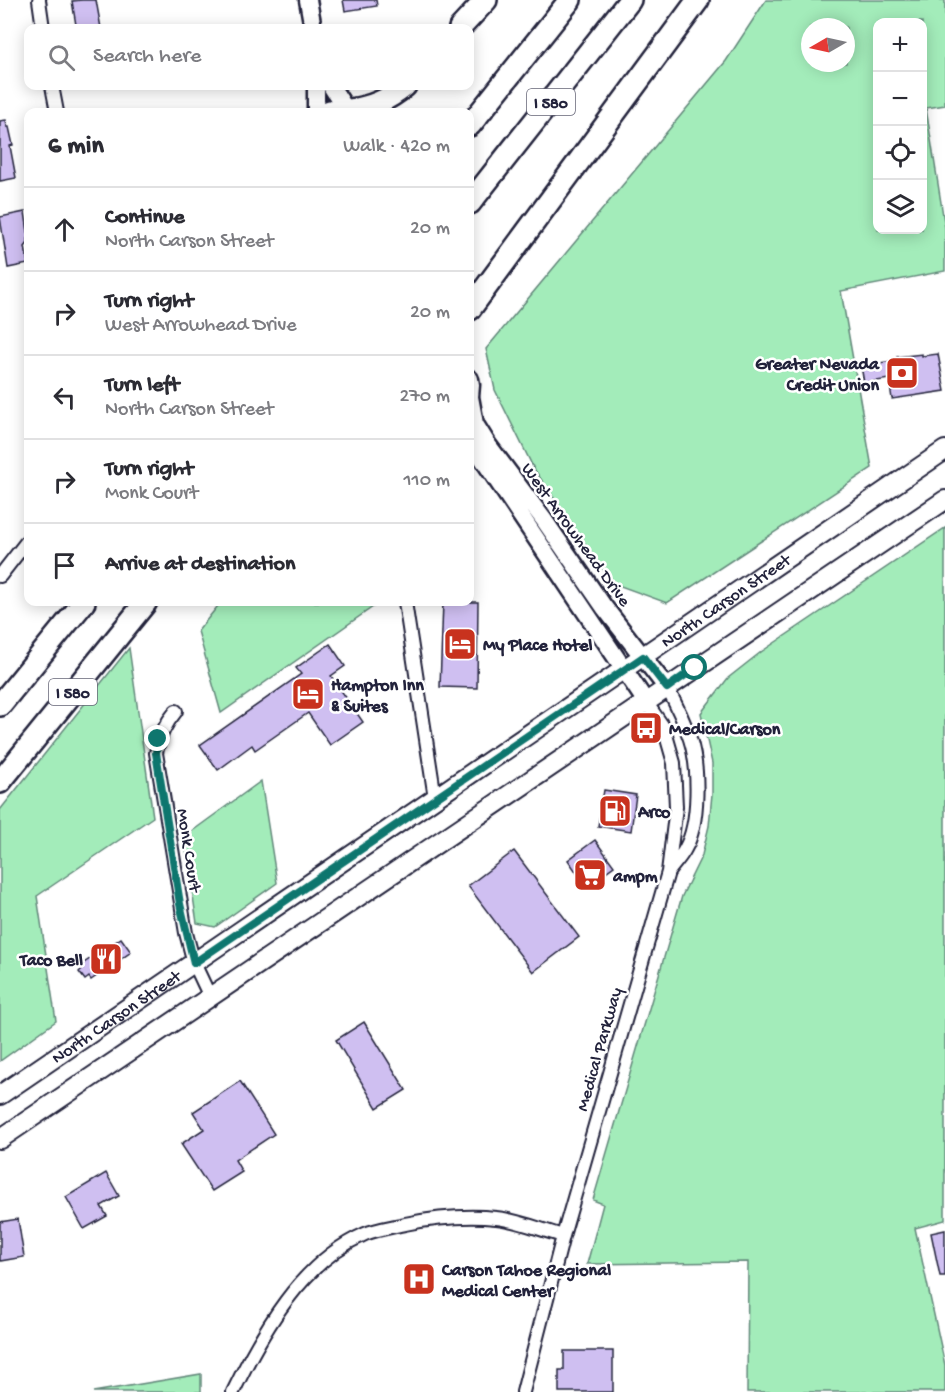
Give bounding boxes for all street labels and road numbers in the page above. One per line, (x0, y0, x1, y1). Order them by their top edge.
road number: I 580 (527, 89, 575, 115)
street label: West Arrowhead Drive (516, 460, 635, 612)
street label: North Carson Street (658, 550, 797, 654)
road number: I 580 (49, 679, 97, 705)
street label: Monk Court (171, 807, 205, 895)
street label: North Carson Street (48, 966, 187, 1070)
street label: Medical Parkway (573, 985, 628, 1114)

